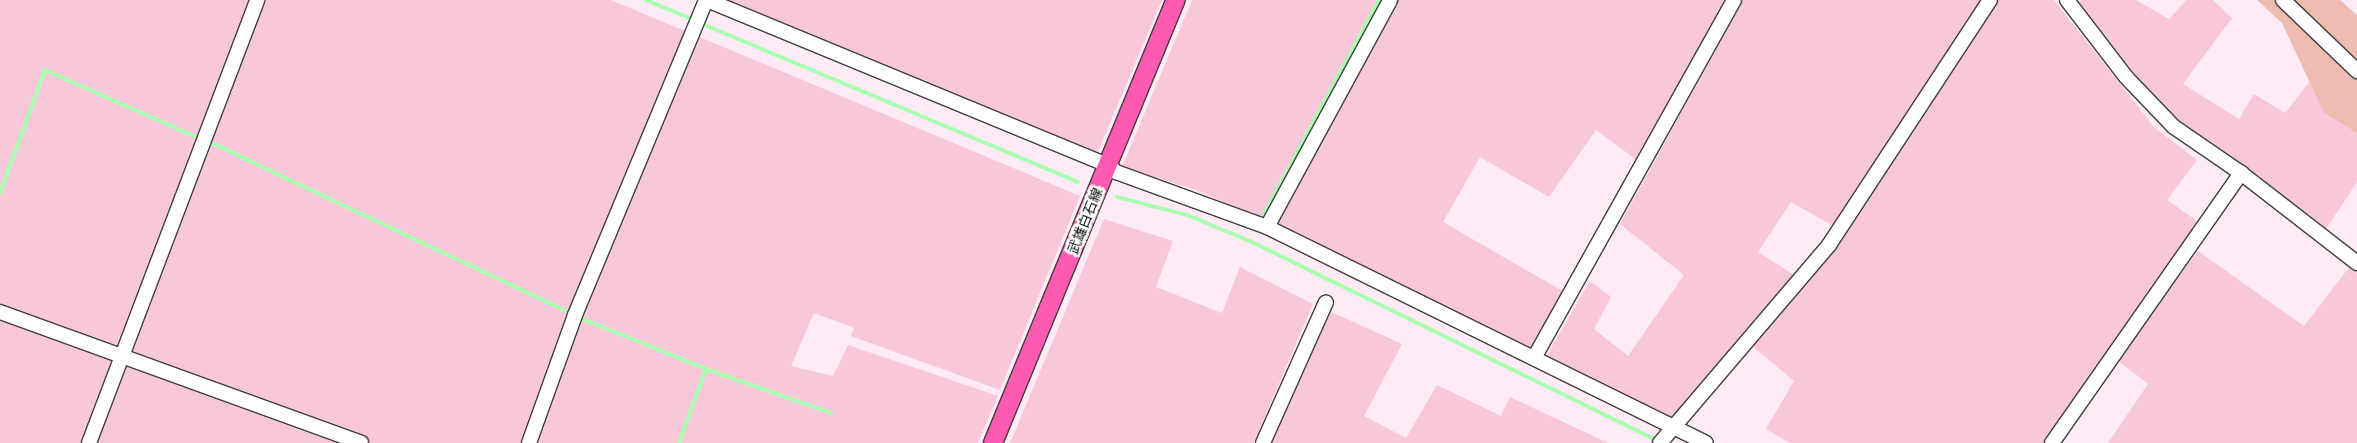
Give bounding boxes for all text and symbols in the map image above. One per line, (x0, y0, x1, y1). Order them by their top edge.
street label: 武雄白石線 (1064, 185, 1106, 257)

